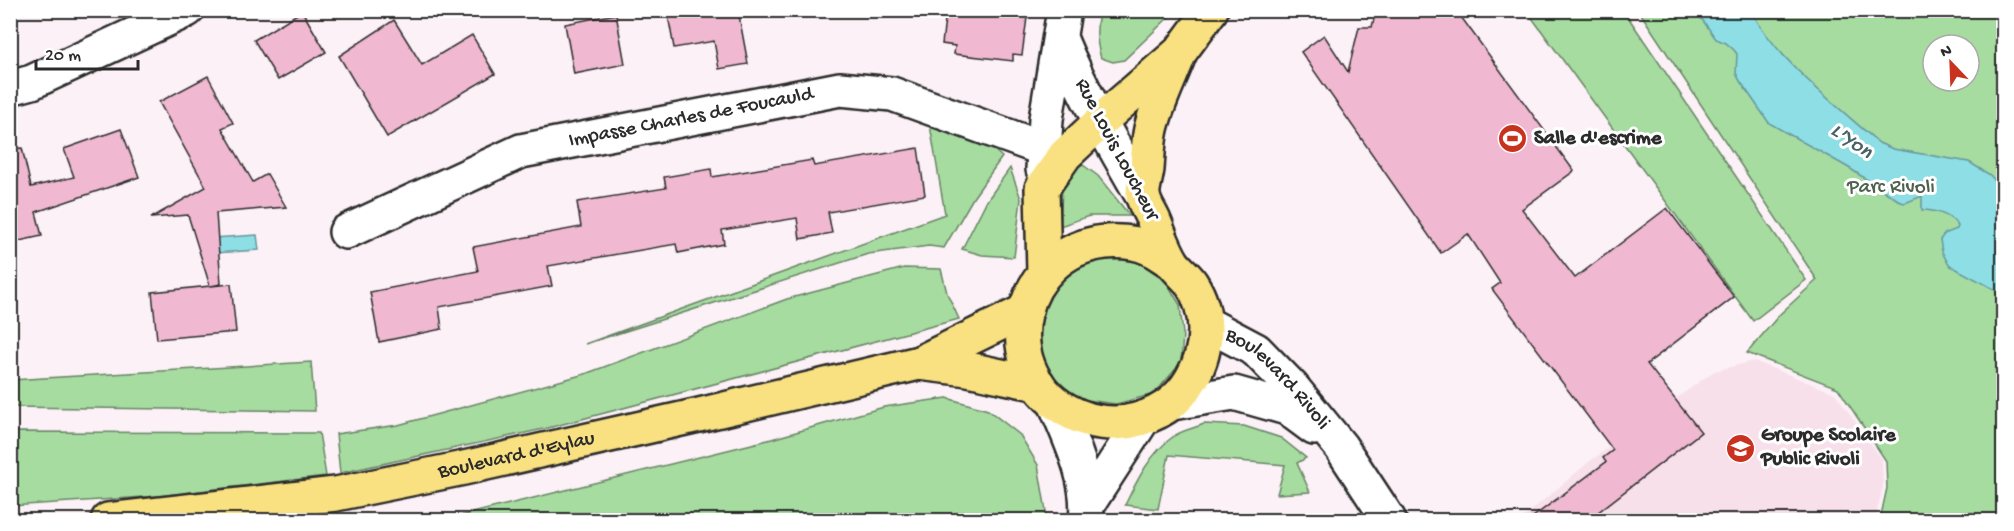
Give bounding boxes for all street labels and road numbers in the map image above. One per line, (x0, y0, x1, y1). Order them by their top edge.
street label: Rue Louis Loucheur (1068, 75, 1165, 227)
street label: Impasse Charles de Foucauld (567, 82, 817, 154)
street label: Boulevard Rivoli (1220, 323, 1335, 436)
street label: Boulevard d'Eylau (435, 426, 597, 486)

